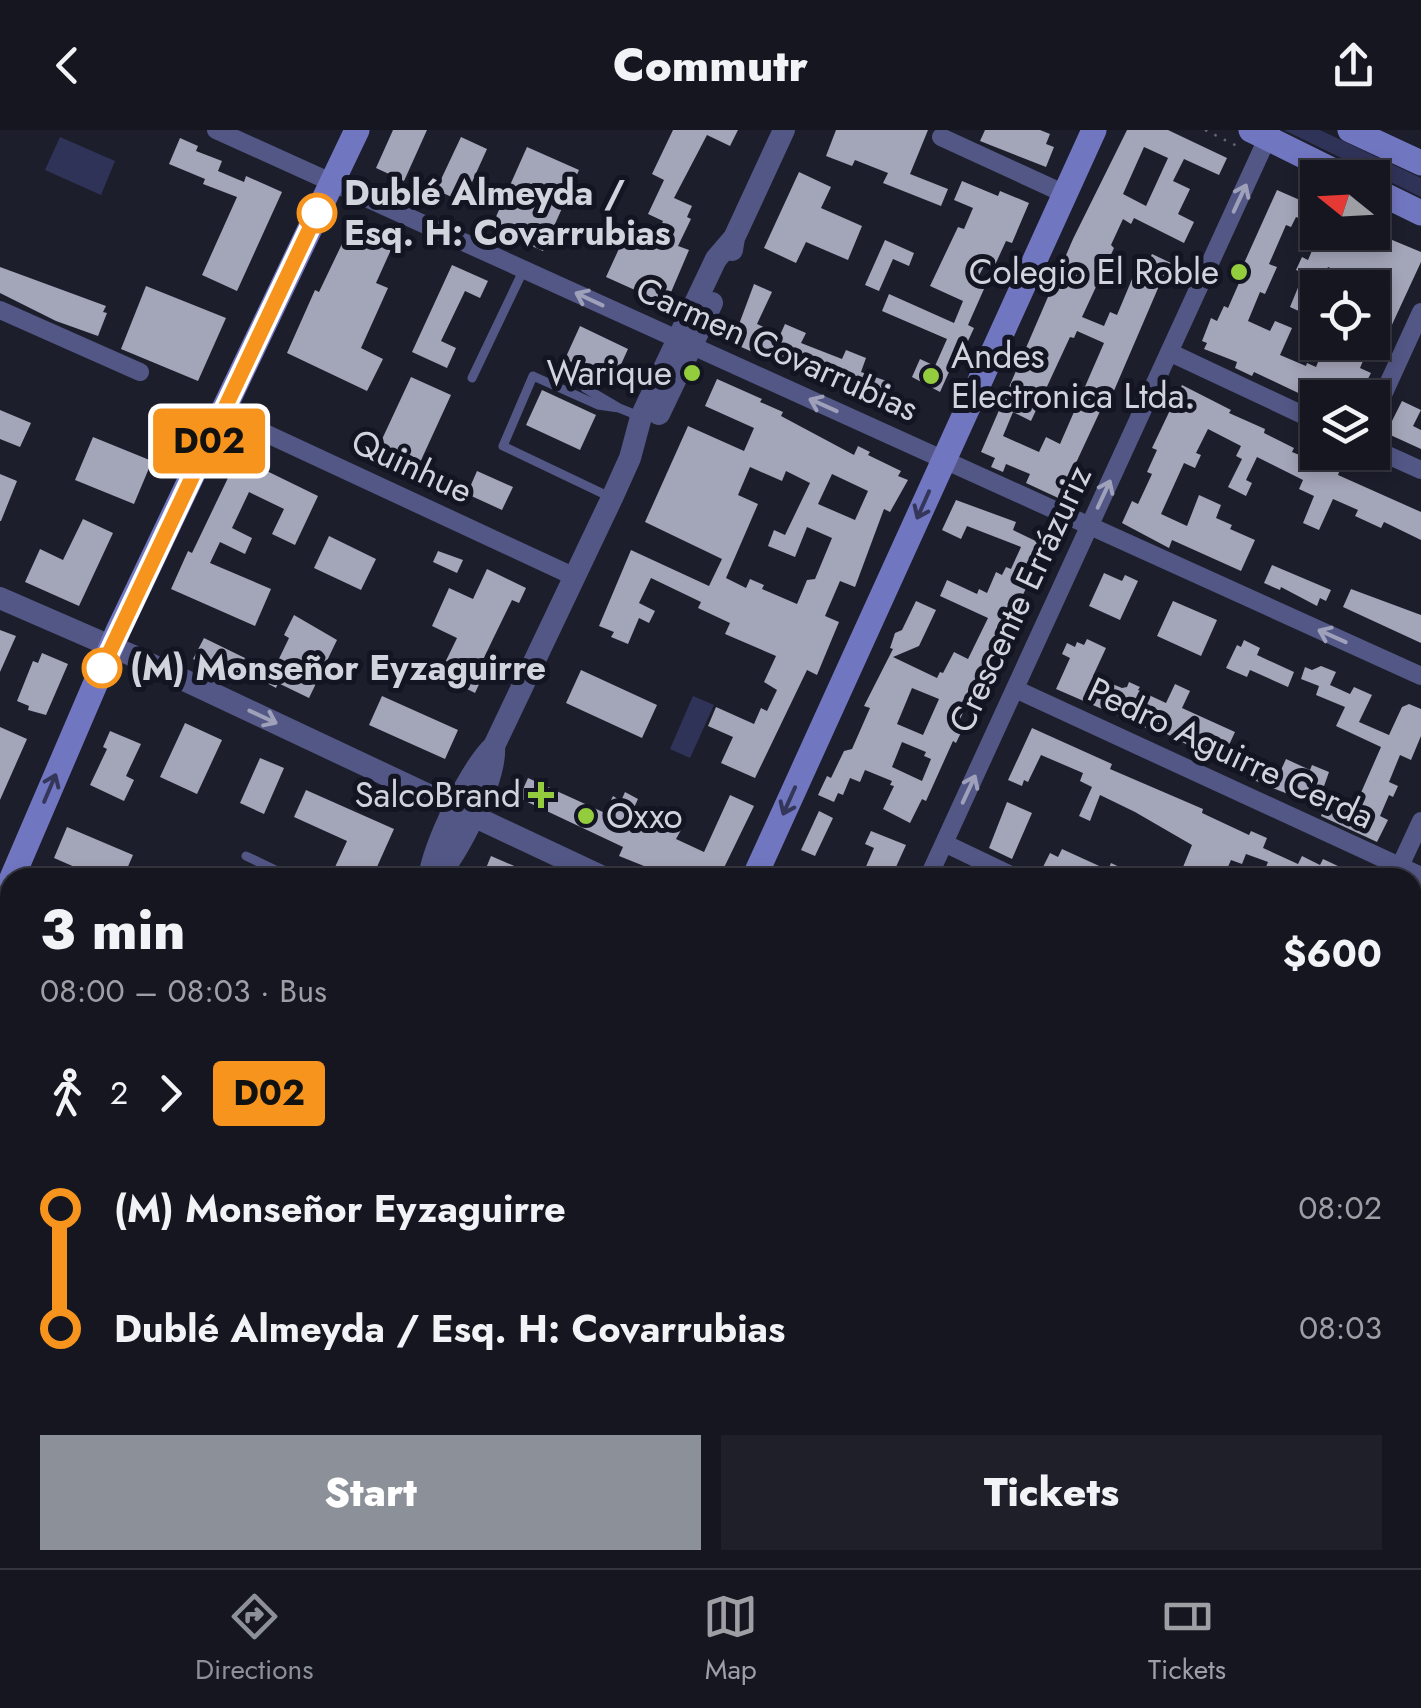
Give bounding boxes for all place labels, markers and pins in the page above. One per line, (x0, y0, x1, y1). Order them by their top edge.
place label: Dublé Almeyda / Esq. H: Covarrubias (344, 168, 671, 258)
marker: Dublé Almeyda / Esq. H: Covarrubias (298, 194, 336, 232)
place label: Colegio El Roble (969, 247, 1219, 297)
marker: Colegio El Roble (1228, 261, 1250, 283)
place label: Andes Electronica Ltda. (951, 331, 1195, 421)
place label: Warique (547, 348, 672, 398)
marker: Warique (681, 362, 703, 384)
marker: Andes Electronica Ltda. (920, 365, 942, 387)
place label: (M) Monseñor Eyzaguirre (130, 643, 546, 693)
marker: (M) Monseñor Eyzaguirre (83, 649, 121, 687)
place label: SalcoBrand (354, 770, 521, 820)
marker: SalcoBrand (530, 784, 552, 806)
place label: Oxxo (606, 791, 683, 841)
marker: Oxxo (575, 805, 597, 827)

